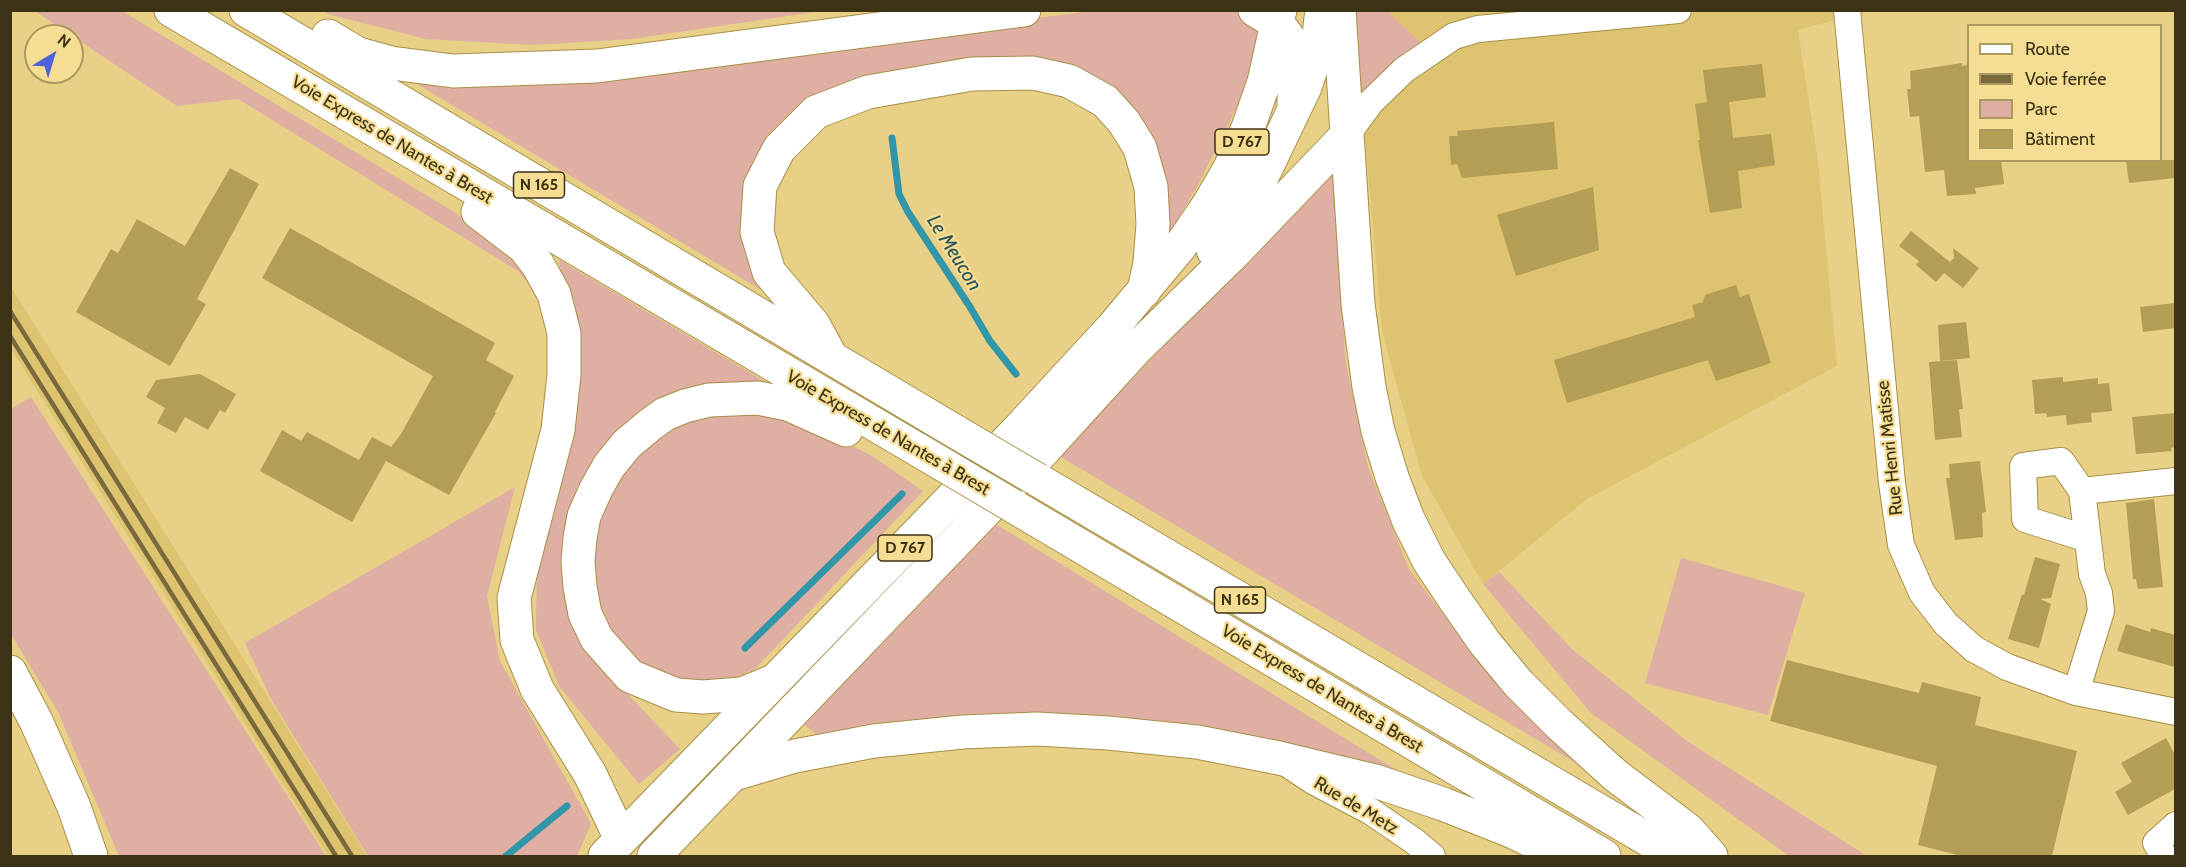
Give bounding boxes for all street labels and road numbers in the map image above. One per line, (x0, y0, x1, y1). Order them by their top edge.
street label: Voie Express de Nantes à Brest (287, 71, 497, 209)
road number: D 767 (1215, 129, 1269, 155)
road number: N 165 (514, 172, 564, 198)
street label: Voie Express de Nantes à Brest (782, 366, 994, 500)
street label: Rue Henri Matisse (1872, 379, 1908, 517)
road number: D 767 (878, 535, 932, 561)
road number: N 165 (1214, 587, 1266, 613)
street label: Voie Express de Nantes à Brest (1217, 620, 1427, 758)
street label: Rue de Metz (1310, 772, 1402, 840)

